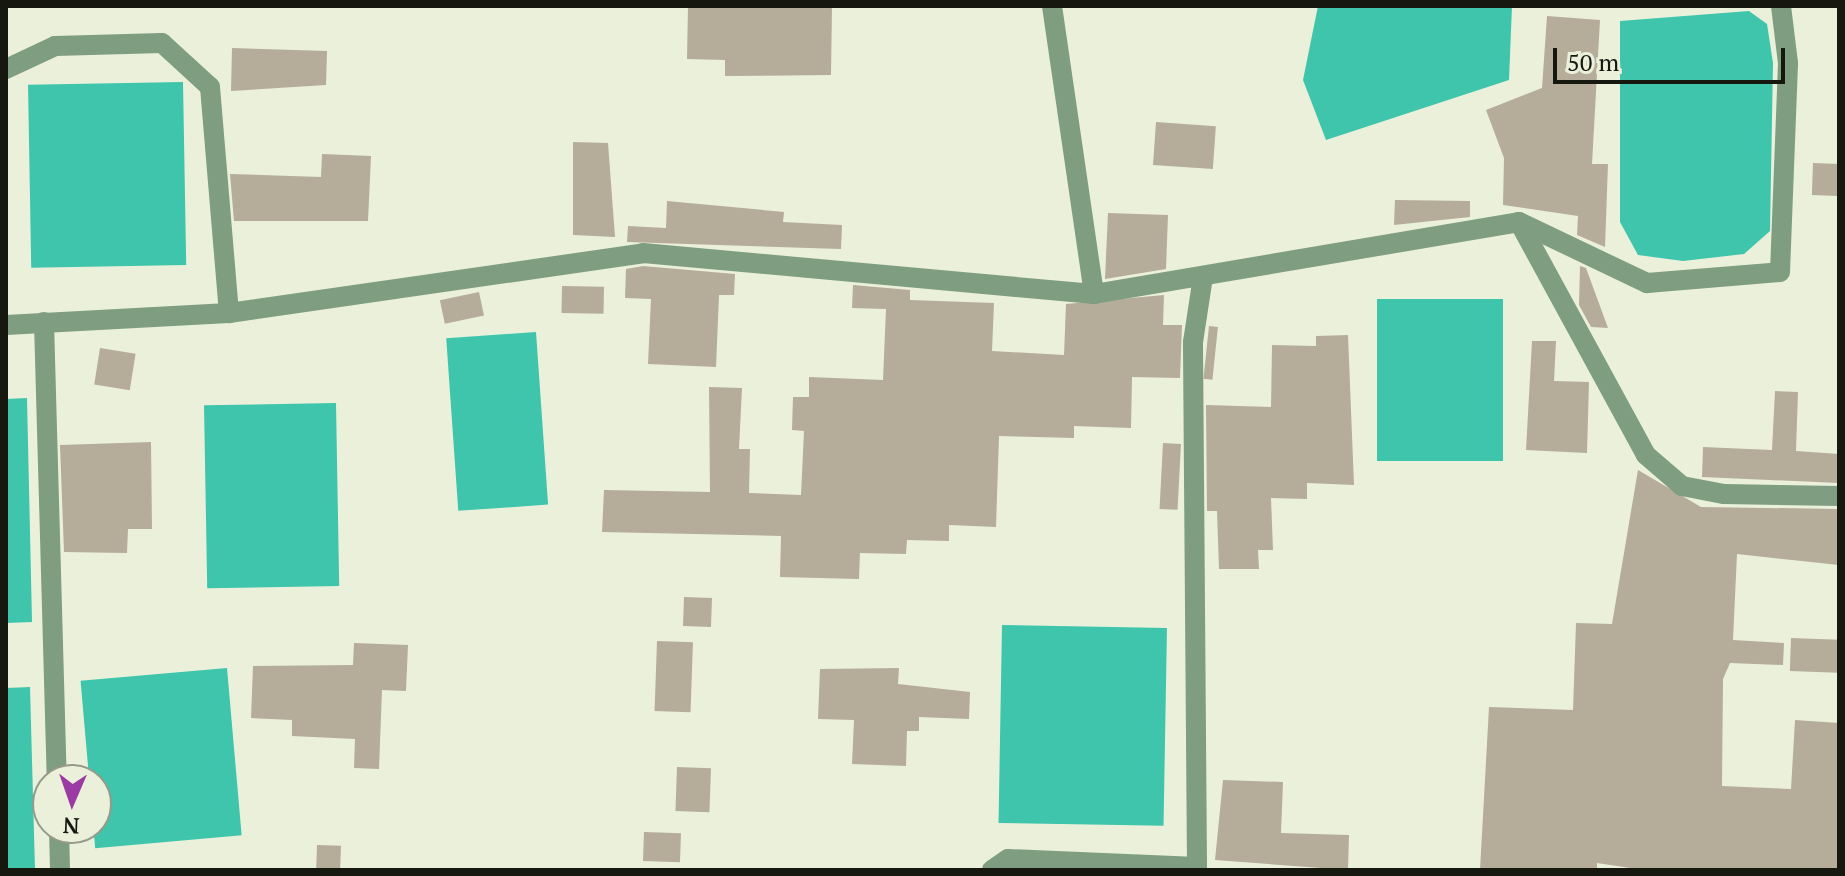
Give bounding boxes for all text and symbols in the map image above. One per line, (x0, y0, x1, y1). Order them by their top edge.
scale bar (1557, 32, 1789, 82)
text: 50 m (1567, 46, 1619, 78)
north arrow (32, 764, 112, 844)
text: N (62, 812, 80, 841)

